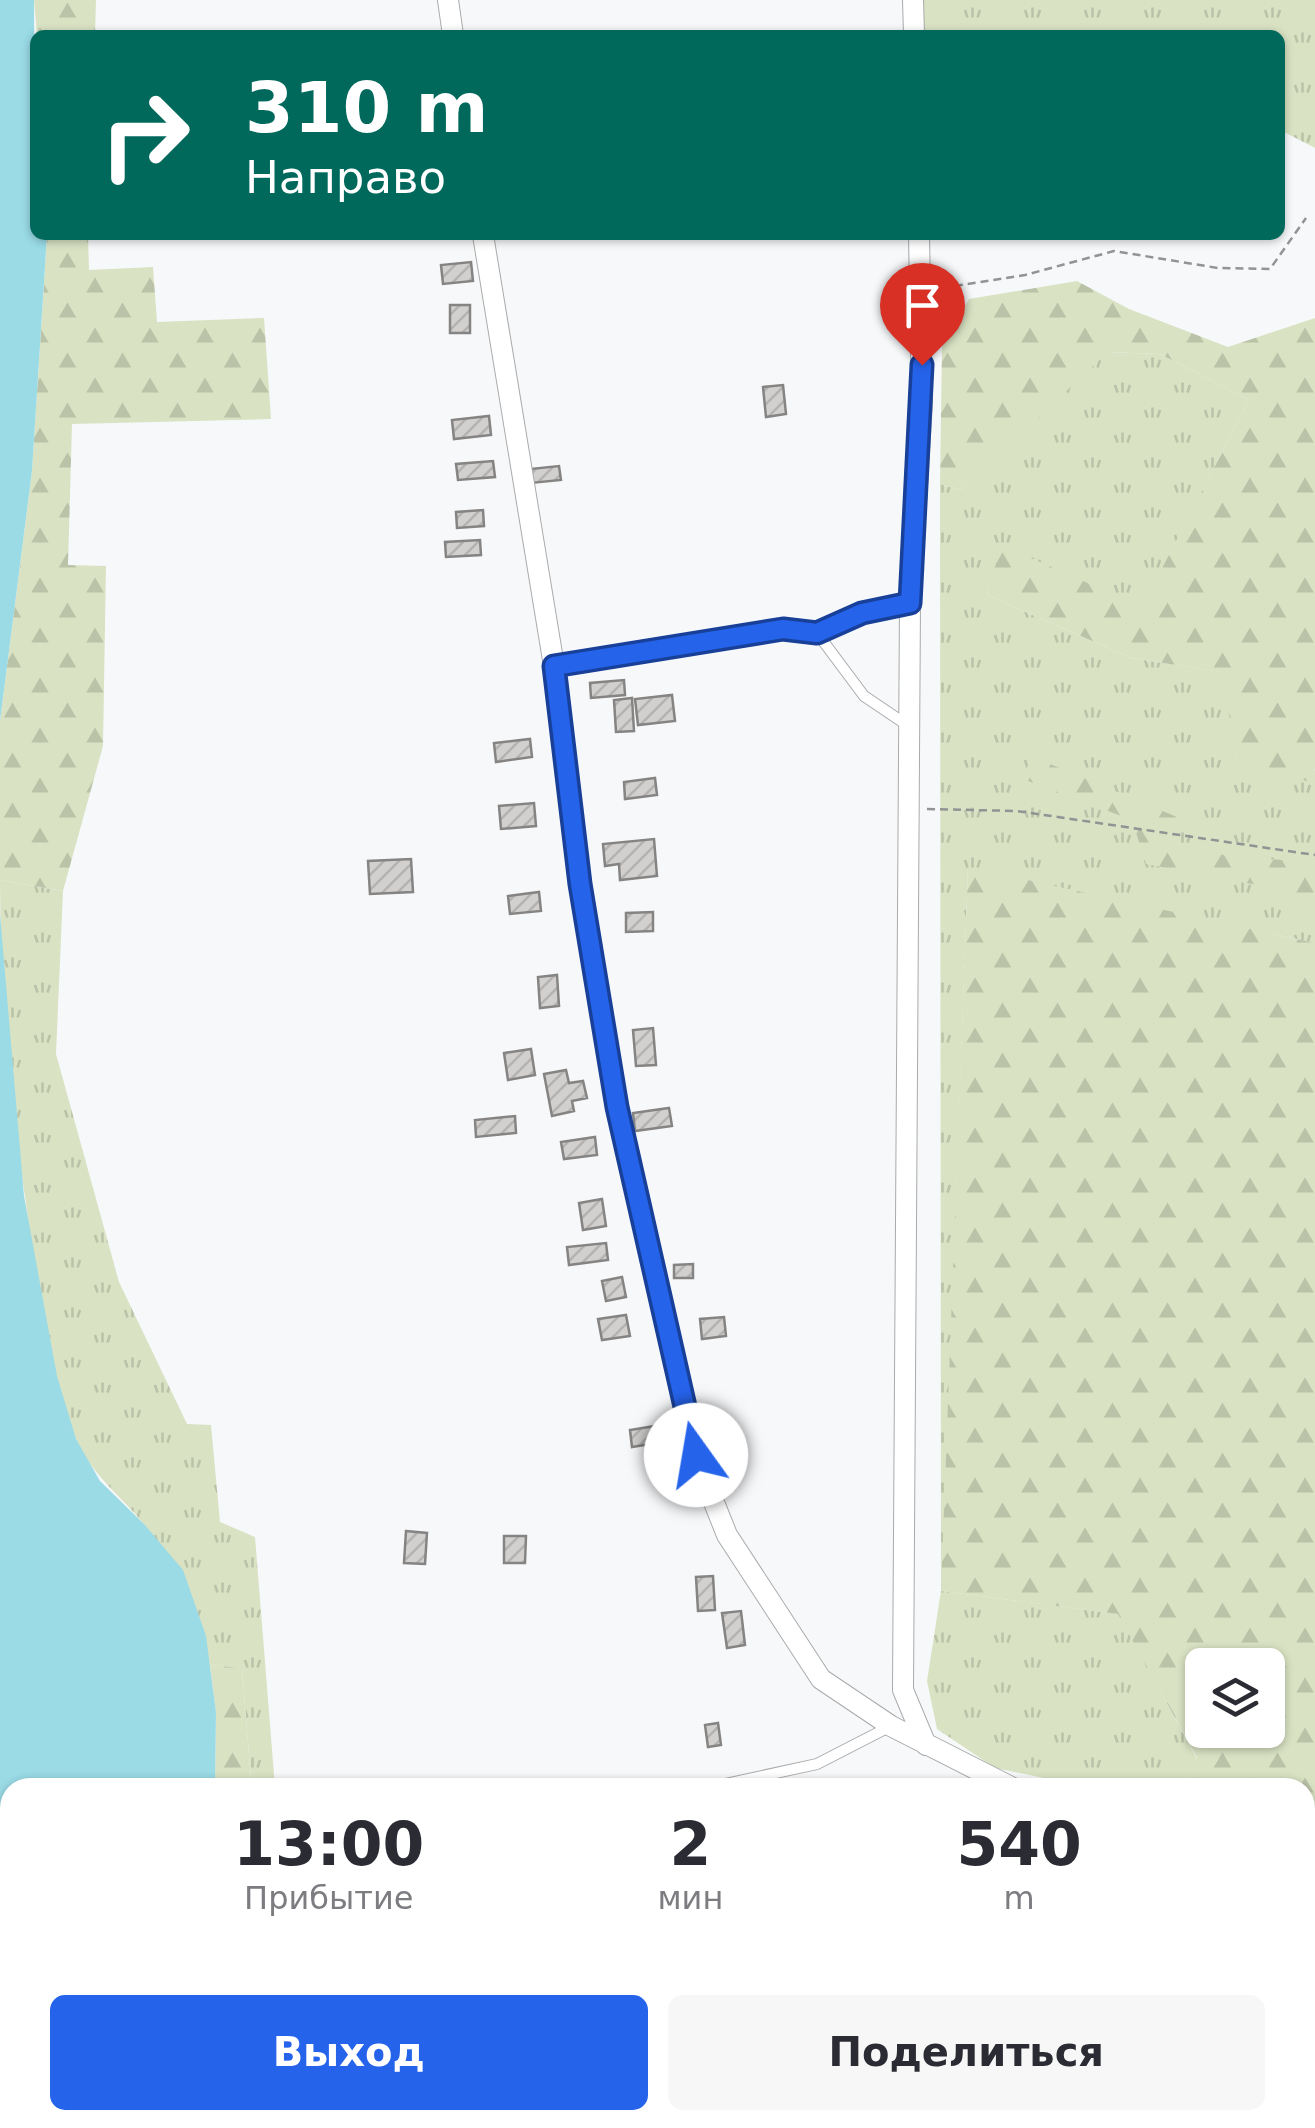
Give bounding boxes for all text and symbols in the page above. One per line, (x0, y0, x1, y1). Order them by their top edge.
text: 310 m (245, 67, 488, 149)
icon: right (80, 70, 210, 200)
text: Направо (245, 151, 446, 204)
pin (880, 263, 965, 366)
icon: arrive (895, 278, 950, 333)
position arrow (644, 1403, 748, 1507)
map controls (1185, 1648, 1285, 1748)
button: layers (1185, 1648, 1285, 1748)
text: 13:00 (233, 1809, 424, 1879)
text: 2 (669, 1809, 711, 1879)
text: 540 (957, 1809, 1082, 1879)
text: Прибытие (244, 1879, 413, 1917)
text: мин (657, 1879, 723, 1917)
text: m (1004, 1879, 1035, 1917)
button: Выход (50, 1995, 648, 2110)
button: Поделиться (668, 1995, 1265, 2110)

